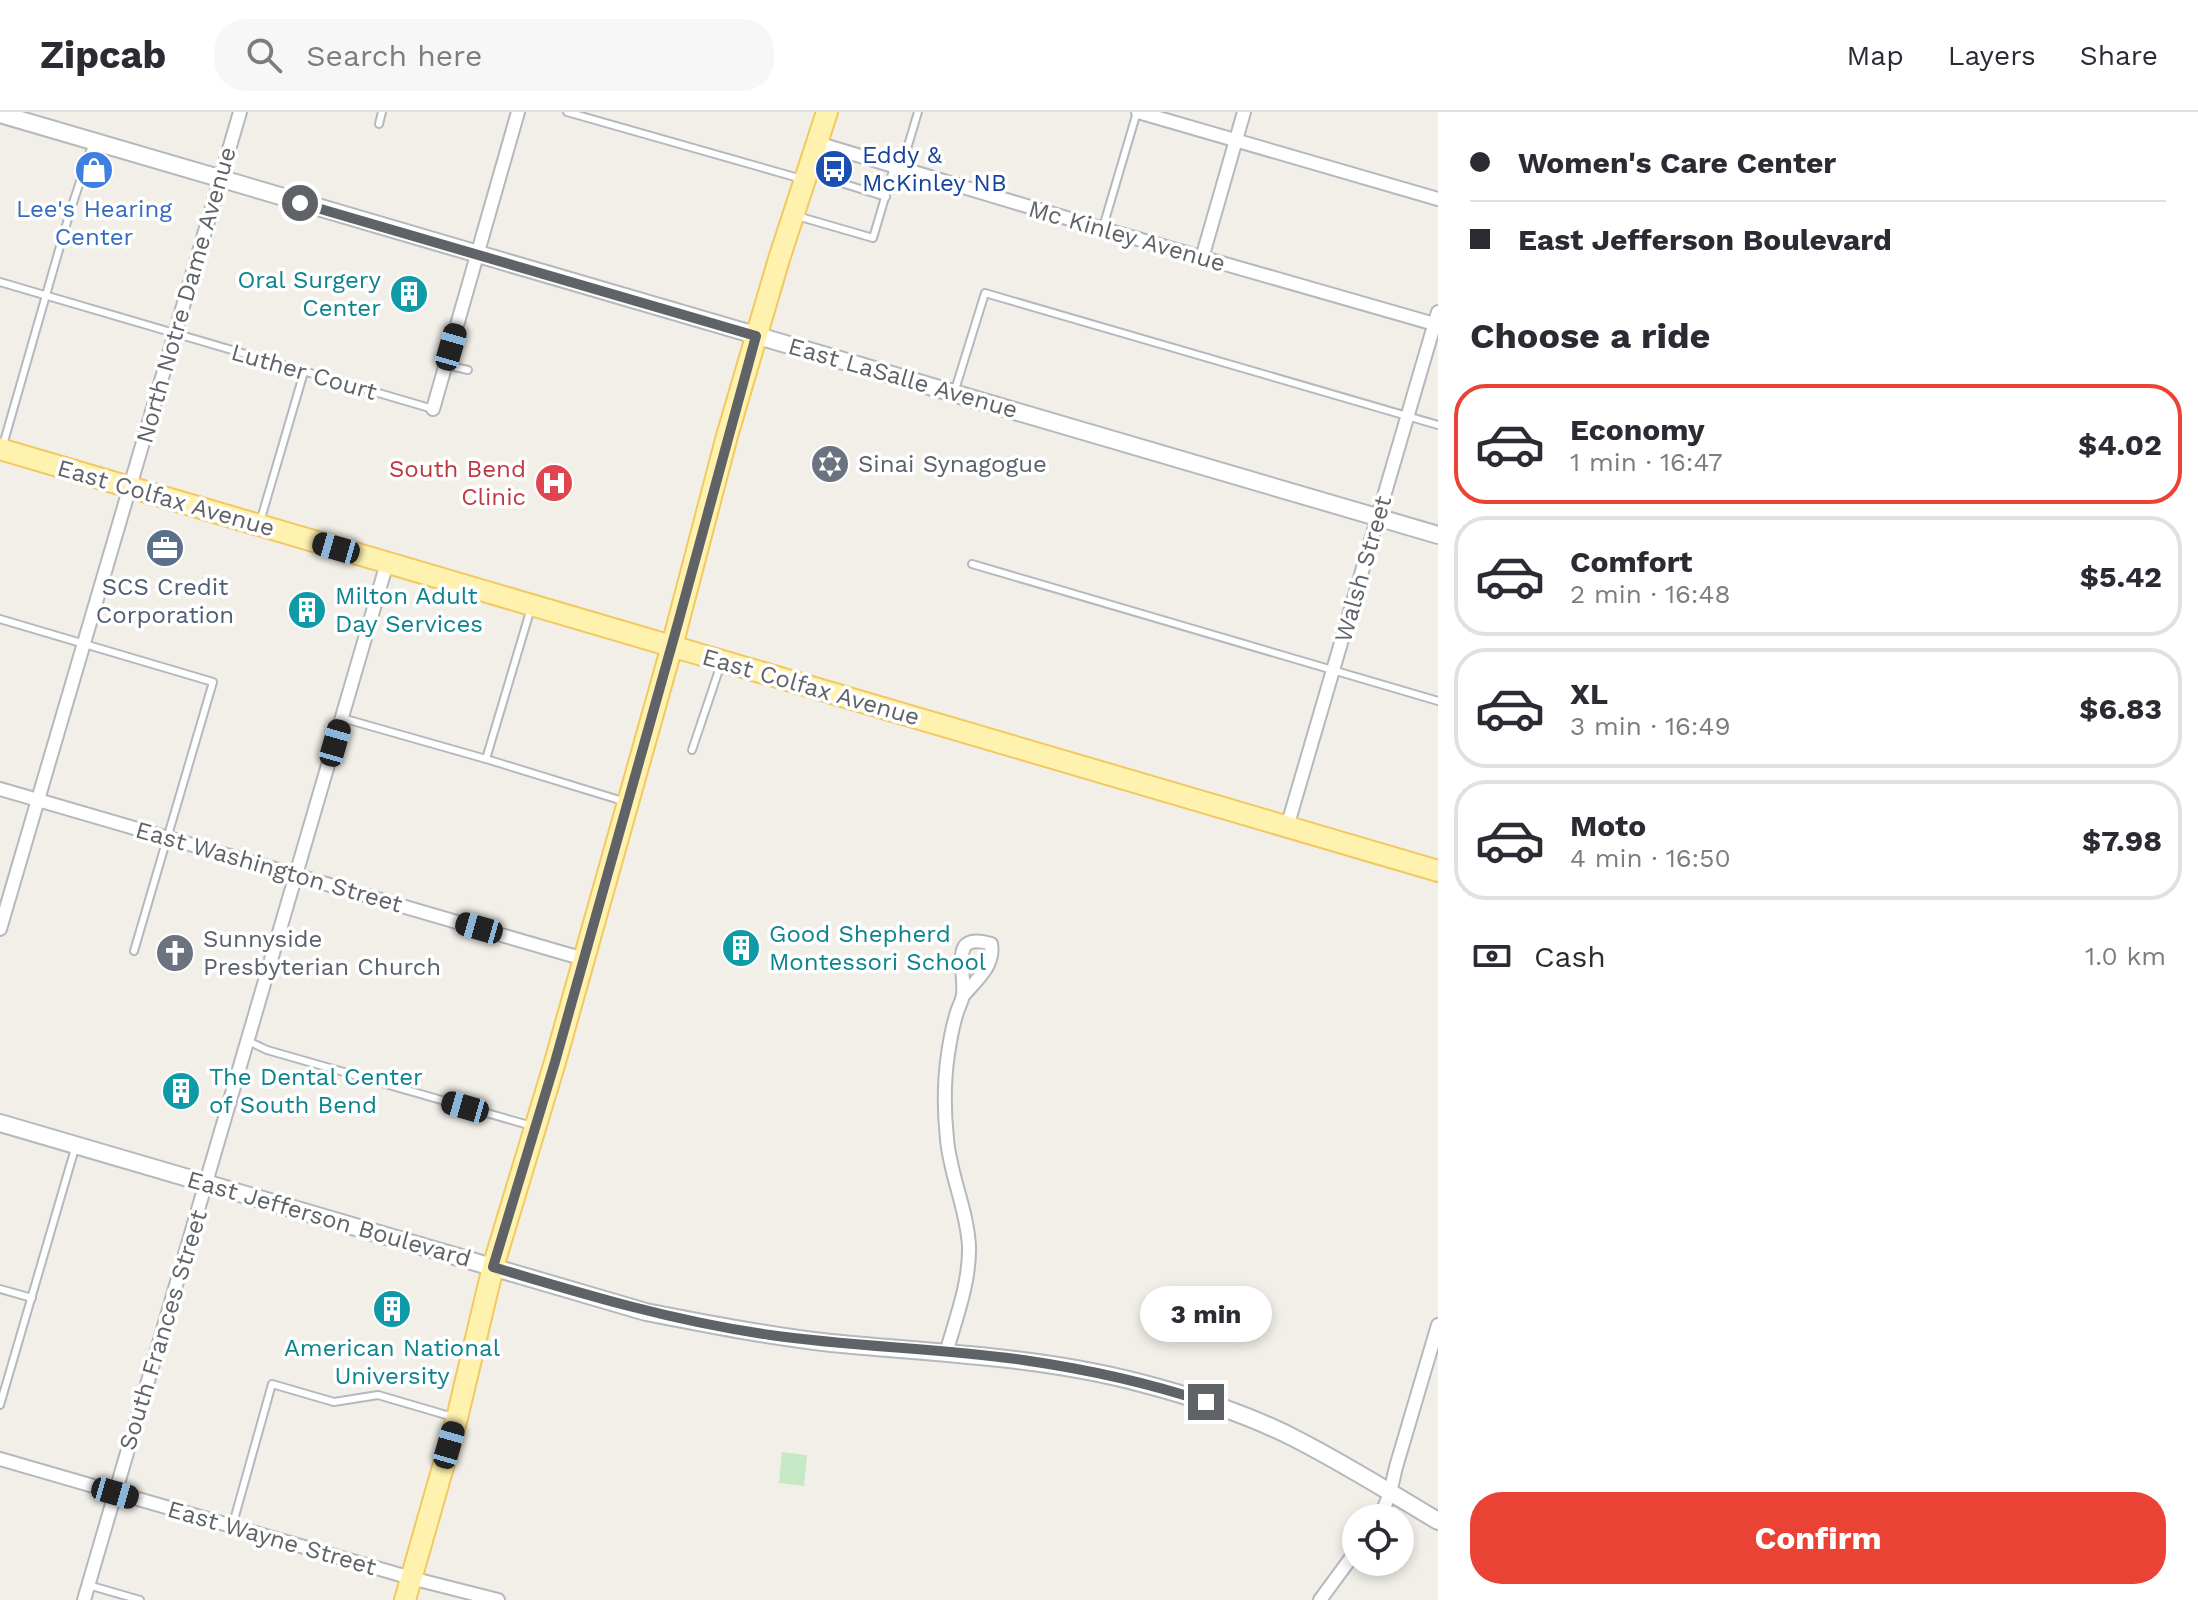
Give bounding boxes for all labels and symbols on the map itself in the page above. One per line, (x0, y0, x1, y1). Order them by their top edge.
place label: Eddy & McKinley NB (862, 141, 1007, 197)
street label: North Notre Dame Avenue (130, 144, 242, 446)
bus stop icon: Eddy & McKinley NB (813, 148, 855, 190)
shop icon: Lee's Hearing Center (73, 149, 115, 191)
route start (282, 185, 318, 221)
place label: Lee's Hearing Center (16, 195, 172, 251)
street label: Mc Kinley Avenue (1025, 195, 1229, 277)
place label: Oral Surgery Center (237, 266, 382, 322)
building icon: Oral Surgery Center (388, 273, 430, 315)
car (433, 321, 469, 373)
street label: East LaSalle Avenue (785, 332, 1021, 424)
street label: Luther Court (228, 338, 380, 406)
synagogue icon: Sinai Synagogue (809, 443, 851, 485)
place label: Sinai Synagogue (858, 450, 1047, 478)
street label: East Colfax Avenue (54, 454, 278, 542)
place label: South Bend Clinic (389, 455, 526, 511)
hospital icon: South Bend Clinic (533, 462, 575, 504)
street label: Walsh Street (1329, 493, 1397, 645)
office icon: SCS Credit Corporation (144, 527, 186, 569)
car (310, 530, 362, 566)
place label: SCS Credit Corporation (96, 573, 234, 629)
place label: Milton Adult Day Services (335, 582, 483, 638)
building icon: Milton Adult Day Services (286, 589, 328, 631)
street label: East Colfax Avenue (699, 643, 923, 731)
car (317, 717, 353, 769)
street label: East Washington Street (132, 815, 406, 919)
car (453, 910, 505, 946)
place label: Good Shepherd Montessori School (769, 920, 987, 976)
place label: Sunnyside Presbyterian Church (203, 925, 441, 981)
building icon: Good Shepherd Montessori School (720, 927, 762, 969)
church icon: Sunnyside Presbyterian Church (154, 932, 196, 974)
place label: The Dental Center of South Bend (209, 1063, 423, 1119)
building icon: The Dental Center of South Bend (160, 1070, 202, 1112)
car (439, 1089, 491, 1125)
street label: East Jefferson Boulevard (184, 1165, 474, 1273)
street label: South Frances Street (113, 1207, 213, 1453)
callout: 3 min (1140, 1286, 1272, 1342)
building icon: American National University (371, 1288, 413, 1330)
place label: American National University (284, 1334, 501, 1390)
route end (1188, 1384, 1224, 1420)
car (431, 1419, 467, 1471)
car (89, 1475, 141, 1511)
street label: East Wayne Street (164, 1495, 380, 1581)

